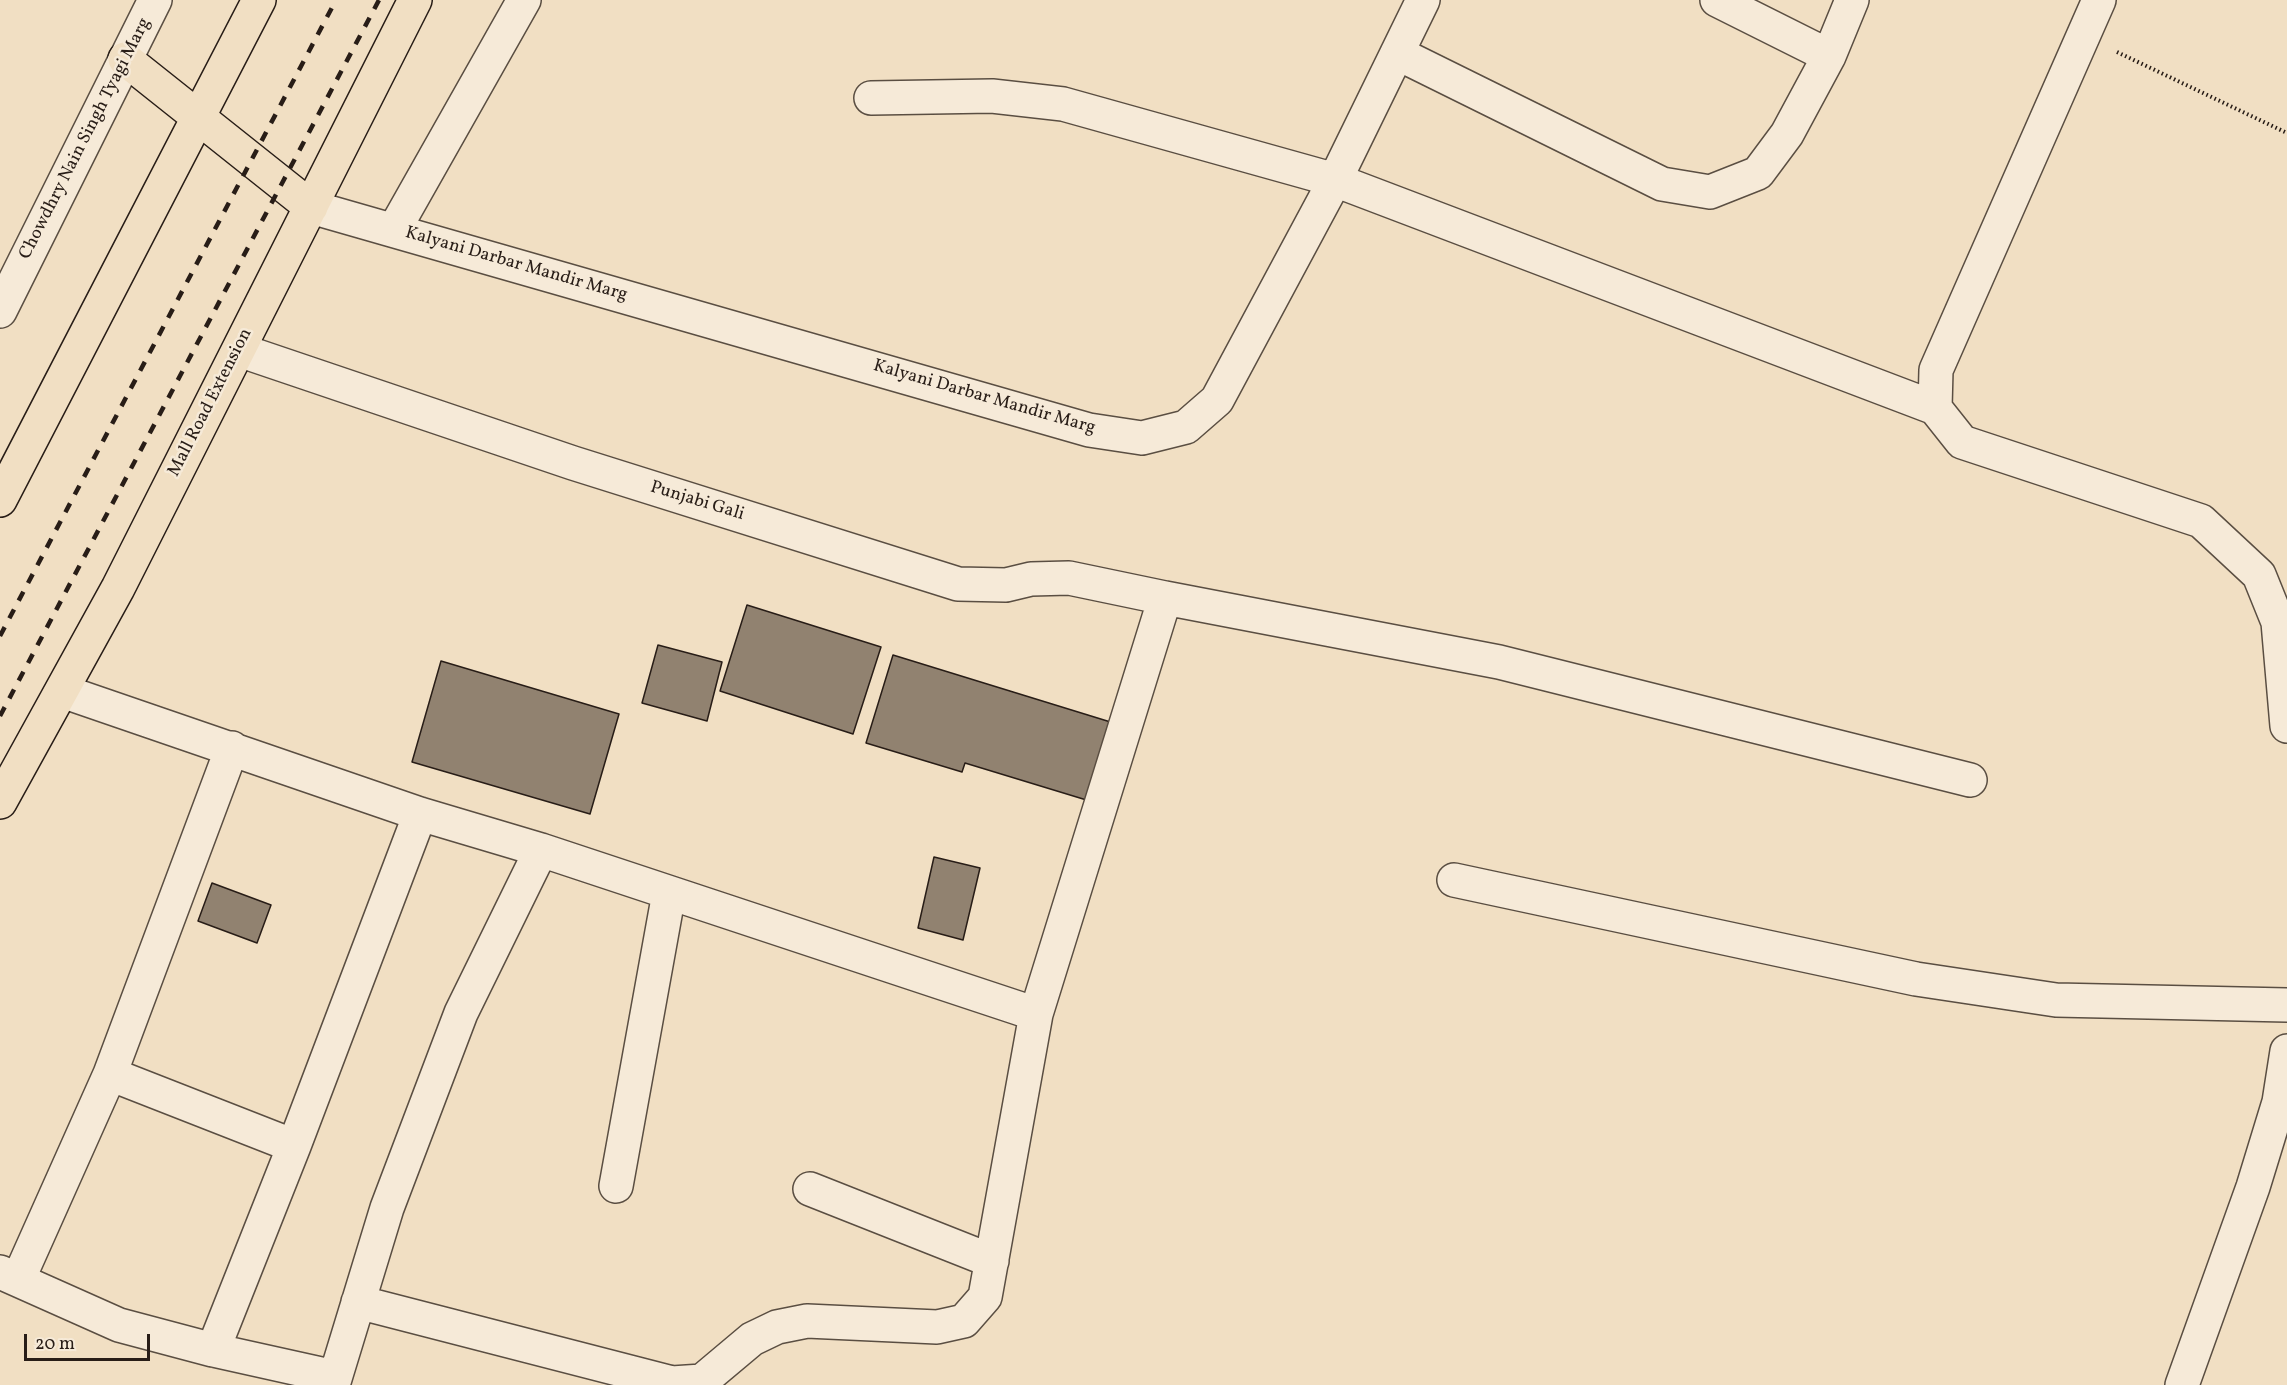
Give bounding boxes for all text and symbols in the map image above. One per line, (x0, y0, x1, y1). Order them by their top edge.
street label: Chowdhry Nain Singh Tyagi Marg (16, 15, 156, 263)
street label: Kalyani Darbar Mandir Marg (402, 223, 630, 307)
street label: Mall Road Extension (164, 325, 258, 481)
street label: Kalyani Darbar Mandir Marg (870, 356, 1098, 440)
street label: Punjabi Gali (647, 477, 747, 527)
scale bar (27, 1322, 153, 1360)
text: 20 m (35, 1332, 75, 1357)

